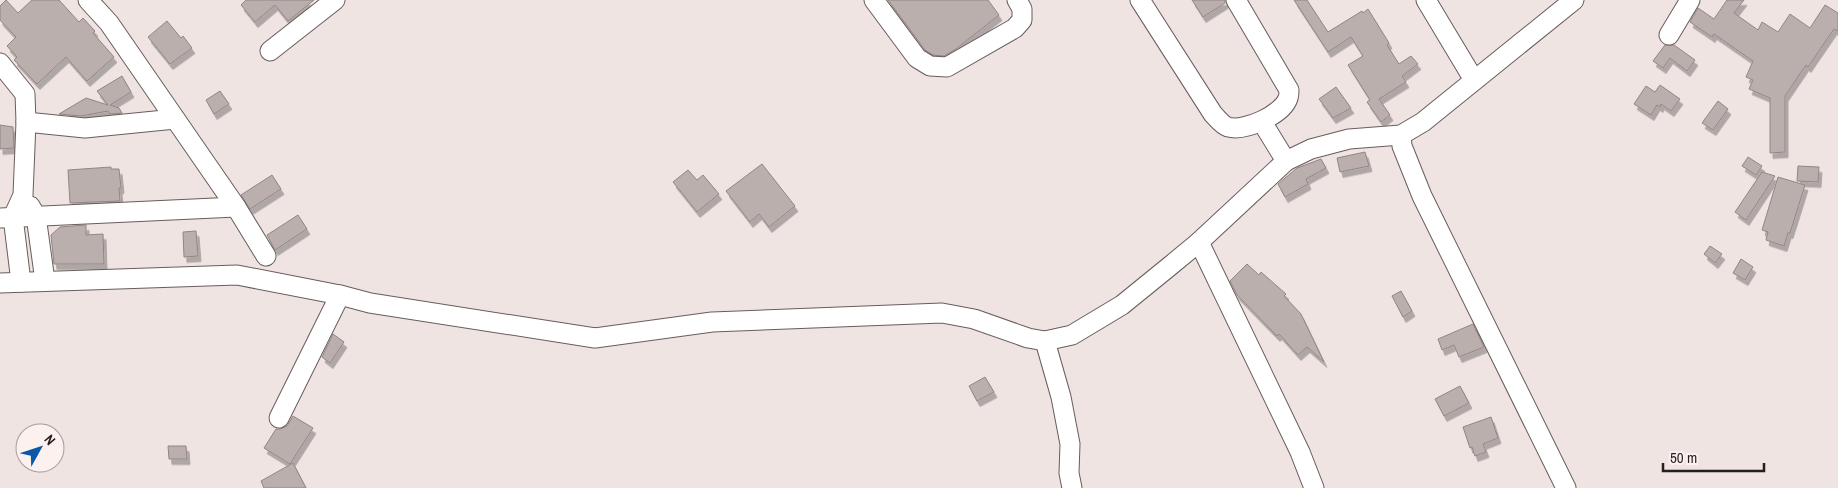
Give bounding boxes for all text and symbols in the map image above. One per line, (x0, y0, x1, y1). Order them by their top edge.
north arrow (15, 423, 65, 473)
text: N (40, 431, 60, 449)
scale bar (1663, 440, 1764, 472)
text: 50 m (1670, 447, 1697, 468)

